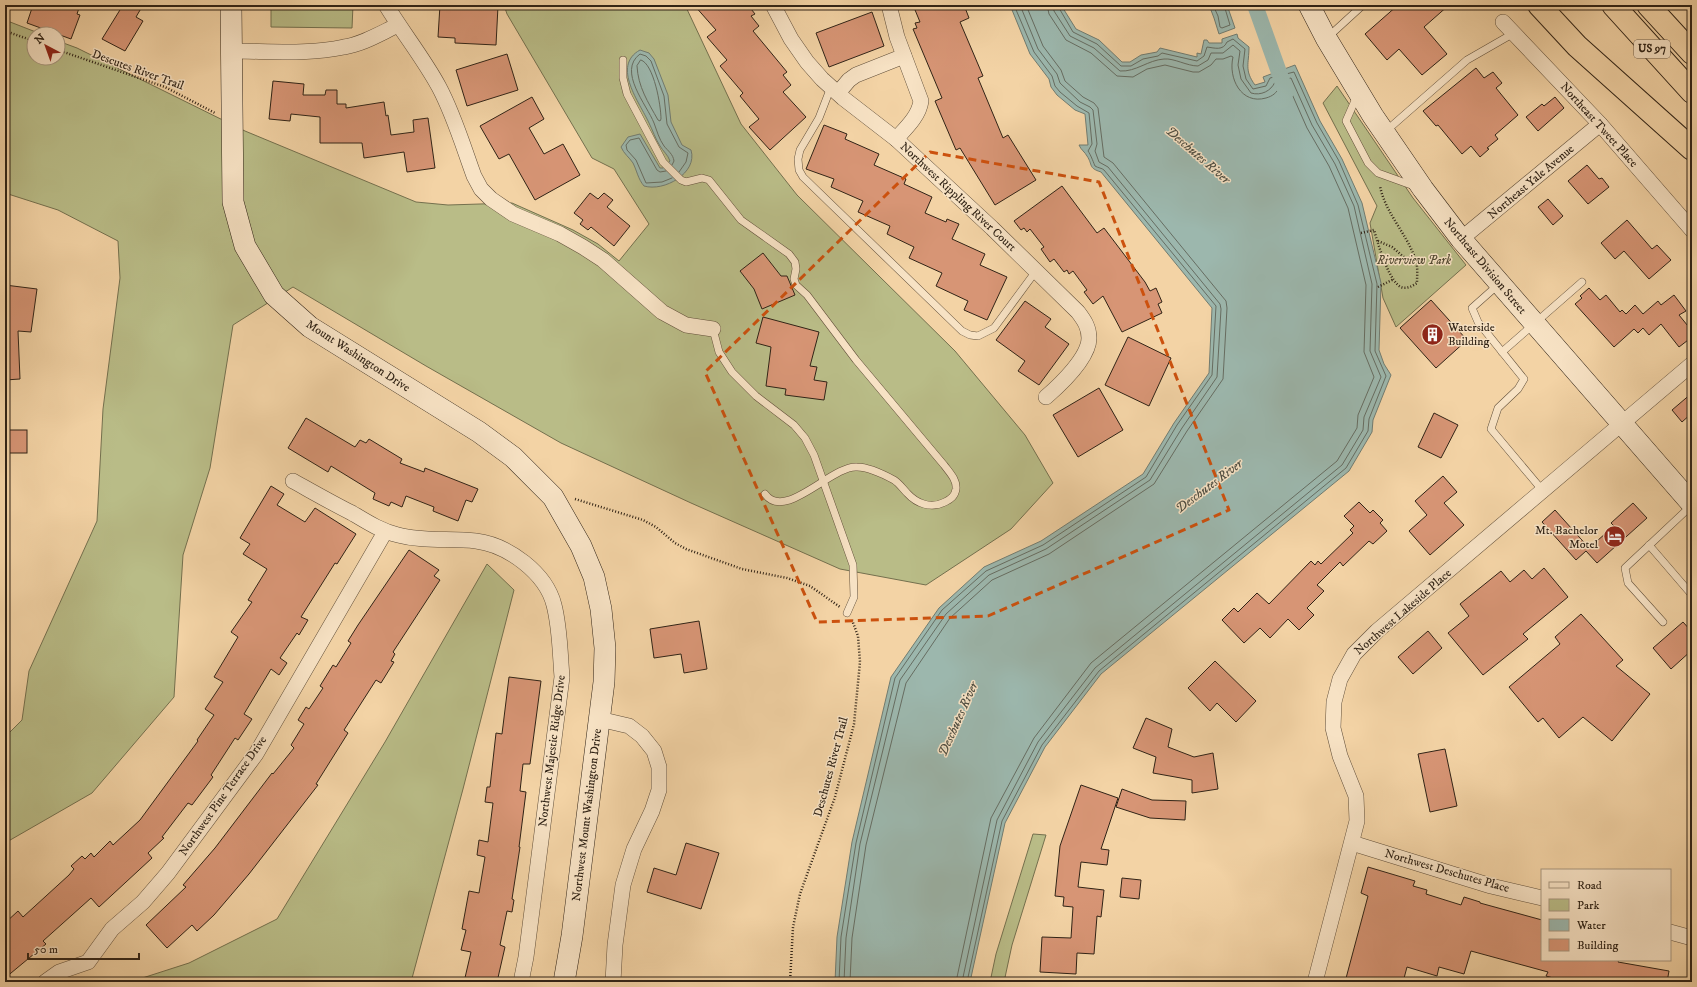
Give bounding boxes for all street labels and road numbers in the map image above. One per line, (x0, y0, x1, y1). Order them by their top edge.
road number: US 97 (1634, 40, 1670, 58)
street label: Descutes River Trail (90, 46, 186, 94)
street label: Northeast Tweet Place (1557, 79, 1641, 171)
street label: Northwest Rippling River Court (897, 139, 1019, 255)
street label: Northeast Yale Avenue (1485, 142, 1577, 222)
street label: Northeast Division Street (1440, 215, 1530, 317)
street label: Mount Washington Drive (303, 317, 413, 395)
street label: Northwest Lakeside Place (1351, 566, 1455, 658)
street label: Northwest Majestic Ridge Drive (535, 674, 569, 828)
street label: Deschutes River Trail (810, 715, 852, 819)
street label: Northwest Mount Washington Drive (569, 728, 605, 902)
street label: Northwest Pine Terrace Drive (176, 733, 270, 859)
street label: Northwest Deschutes Place (1383, 846, 1511, 896)

